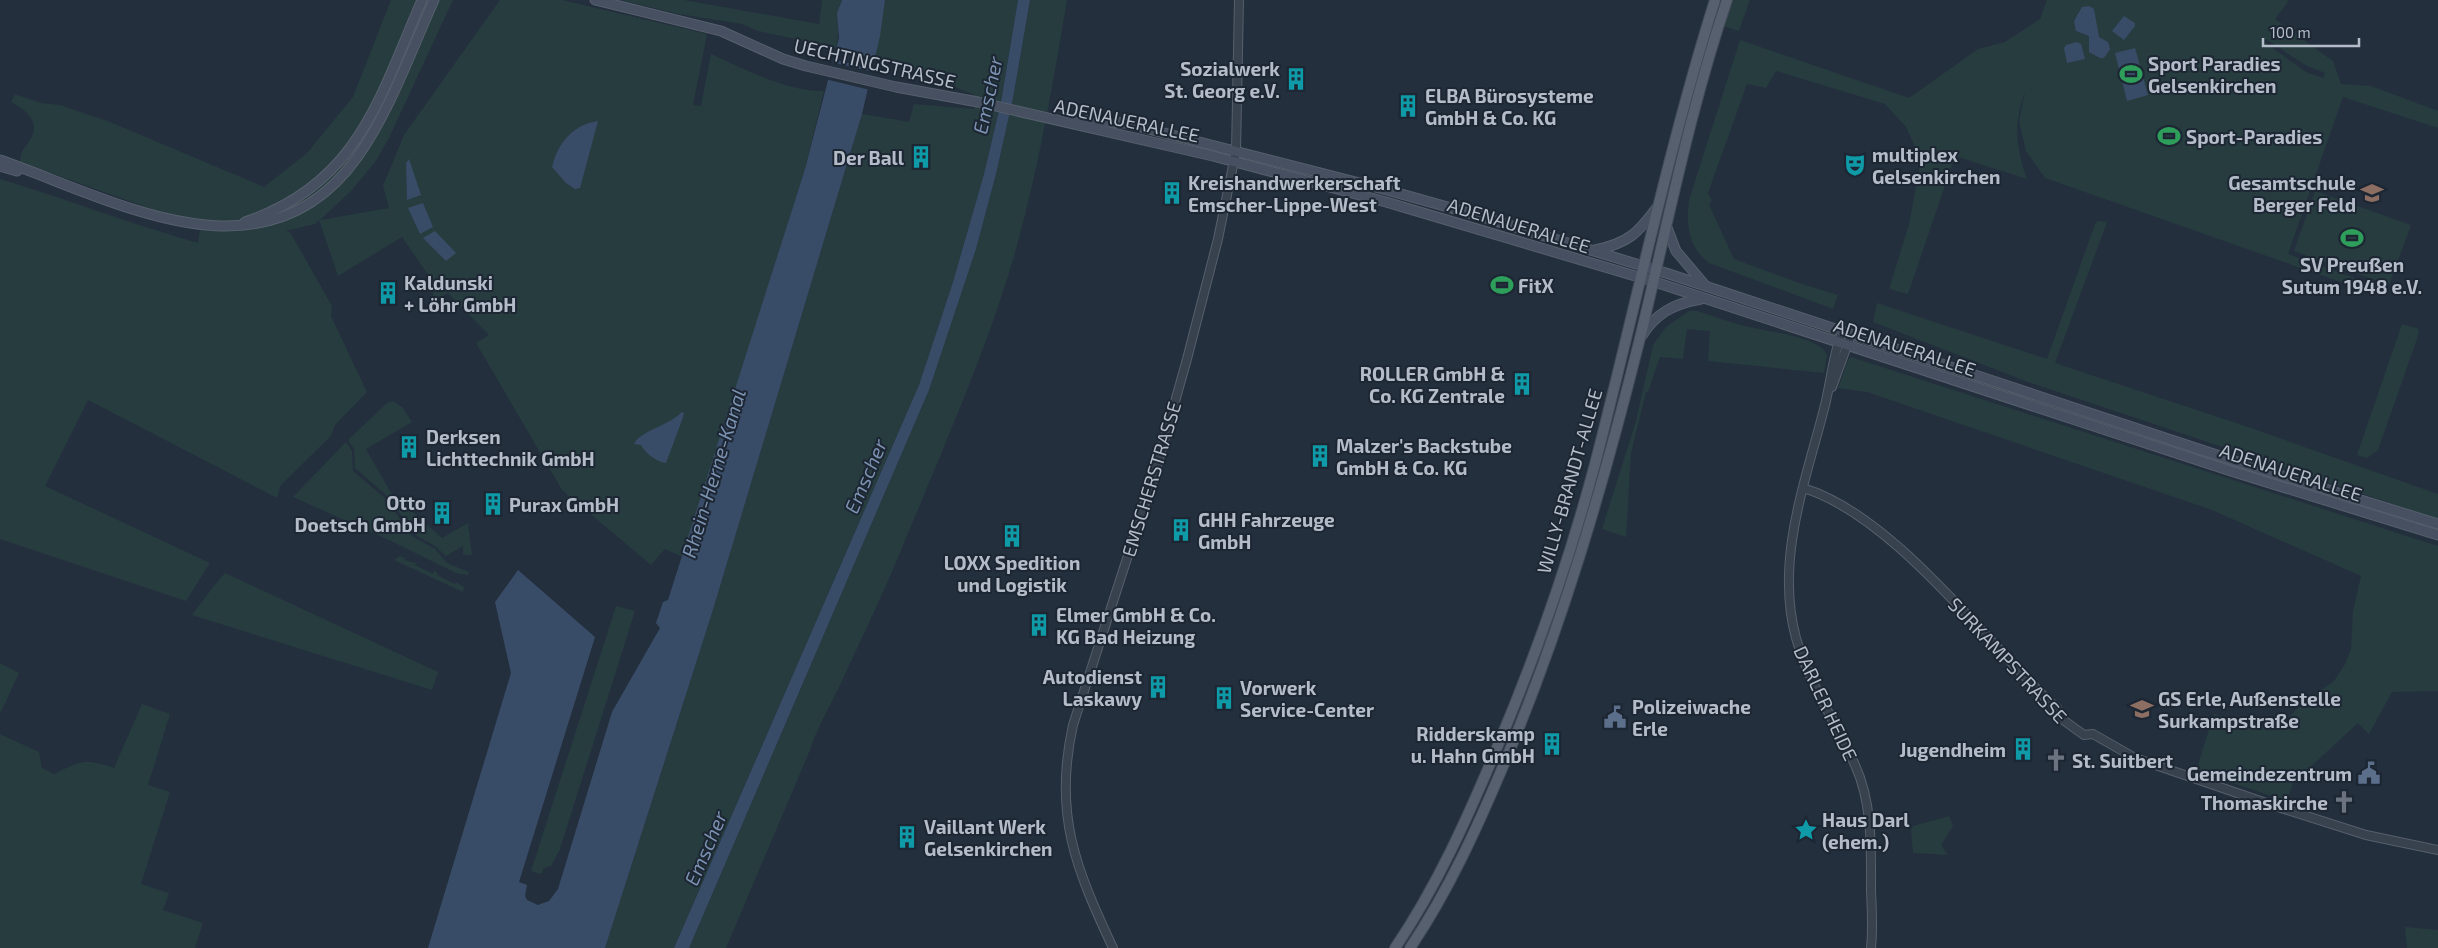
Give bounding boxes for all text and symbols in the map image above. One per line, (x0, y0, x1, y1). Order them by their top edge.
scale bar (2263, 15, 2359, 47)
text: 100 m (2270, 23, 2311, 41)
street label: UECHTINGSTRASSE (792, 33, 958, 93)
place label: Sport Paradies Gelsenkirchen (2148, 52, 2281, 97)
water label: Emscher (967, 53, 1007, 136)
place label: Sozialwerk St. Georg e.V. (1164, 57, 1280, 102)
sports icon: Sport Paradies Gelsenkirchen (2118, 61, 2144, 87)
building icon: Sozialwerk St. Georg e.V. (1283, 66, 1309, 92)
place label: ELBA Bürosysteme GmbH & Co. KG (1425, 84, 1594, 129)
street label: ADENAUERALLEE (1052, 93, 1202, 147)
building icon: ELBA Bürosysteme GmbH & Co. KG (1395, 93, 1421, 119)
sports icon: Sport-Paradies (2156, 123, 2182, 149)
place label: Sport-Paradies (2186, 125, 2322, 148)
place label: multiplex Gelsenkirchen (1872, 143, 2001, 188)
building icon: Der Ball (908, 144, 934, 170)
place label: Der Ball (833, 146, 905, 169)
theatre icon: multiplex Gelsenkirchen (1842, 152, 1868, 178)
place label: Kreishandwerkerschaft Emscher-Lippe-West (1188, 171, 1401, 216)
place label: Gesamtschule Berger Feld (2228, 171, 2356, 216)
building icon: Kreishandwerkerschaft Emscher-Lippe-West (1159, 180, 1185, 206)
school or university icon: Gesamtschule Berger Feld (2359, 180, 2385, 206)
street label: ADENAUERALLEE (1445, 192, 1593, 258)
sports icon: SV Preußen Sutum 1948 e.V. (2339, 225, 2365, 251)
place label: SV Preußen Sutum 1948 e.V. (2282, 253, 2422, 298)
place label: Kaldunski + Löhr GmbH (404, 271, 516, 316)
sports icon: FitX (1489, 272, 1515, 298)
place label: FitX (1518, 274, 1555, 297)
building icon: Kaldunski + Löhr GmbH (375, 280, 401, 306)
street label: ADENAUERALLEE (1831, 313, 1979, 381)
place label: ROLLER GmbH & Co. KG Zentrale (1360, 362, 1505, 407)
building icon: ROLLER GmbH & Co. KG Zentrale (1509, 371, 1535, 397)
water label: Rhein-Herne-Kanal (676, 386, 750, 560)
street label: WILLY-BRANDT-ALLEE (1532, 386, 1606, 576)
street label: EMSCHERSTRASSE (1116, 399, 1186, 559)
place label: Derksen Lichttechnik GmbH (426, 425, 595, 470)
building icon: Derksen Lichttechnik GmbH (396, 434, 422, 460)
water label: Emscher (839, 434, 892, 517)
place label: Malzer's Backstube GmbH & Co. KG (1336, 434, 1512, 479)
street label: ADENAUERALLEE (2217, 438, 2365, 506)
building icon: Malzer's Backstube GmbH & Co. KG (1307, 443, 1333, 469)
place label: Otto Doetsch GmbH (295, 491, 426, 536)
building icon: Purax GmbH (480, 491, 506, 517)
place label: Purax GmbH (509, 493, 619, 516)
building icon: Otto Doetsch GmbH (429, 500, 455, 526)
place label: GHH Fahrzeuge GmbH (1198, 508, 1335, 553)
building icon: GHH Fahrzeuge GmbH (1168, 517, 1194, 543)
building icon: LOXX Spedition und Logistik (999, 523, 1025, 549)
place label: LOXX Spedition und Logistik (944, 551, 1080, 596)
street label: SURKAMPSTRASSE (1944, 592, 2072, 728)
place label: Elmer GmbH & Co. KG Bad Heizung (1056, 603, 1216, 648)
building icon: Elmer GmbH & Co. KG Bad Heizung (1026, 612, 1052, 638)
street label: DARLER HEIDE (1789, 642, 1863, 764)
place label: Autodienst Laskawy (1043, 665, 1142, 711)
building icon: Autodienst Laskawy (1145, 674, 1171, 700)
place label: Vorwerk Service-Center (1240, 676, 1374, 721)
building icon: Vorwerk Service-Center (1211, 685, 1237, 711)
place label: GS Erle, Außenstelle Surkampstraße (2158, 687, 2341, 732)
place label: Polizeiwache Erle (1632, 695, 1751, 740)
school or university icon: GS Erle, Außenstelle Surkampstraße (2129, 696, 2155, 722)
public building icon: Polizeiwache Erle (1602, 704, 1628, 730)
place label: Ridderskamp u. Hahn GmbH (1411, 722, 1535, 767)
building icon: Ridderskamp u. Hahn GmbH (1539, 731, 1565, 757)
building icon: Jugendheim (2010, 736, 2036, 762)
place label: Jugendheim (1899, 738, 2006, 761)
church icon: St. Suitbert (2043, 747, 2069, 773)
place label: St. Suitbert (2072, 749, 2173, 772)
public building icon: Gemeindezentrum (2356, 760, 2382, 786)
place label: Gemeindezentrum (2187, 762, 2352, 785)
church icon: Thomaskirche (2331, 789, 2357, 815)
place label: Thomaskirche (2201, 791, 2328, 814)
water label: Emscher (679, 806, 732, 889)
place label: Haus Darl (ehem.) (1822, 808, 1910, 853)
place label: Vaillant Werk Gelsenkirchen (924, 815, 1053, 860)
place icon: Haus Darl (ehem.) (1793, 817, 1819, 843)
building icon: Vaillant Werk Gelsenkirchen (894, 824, 920, 850)

